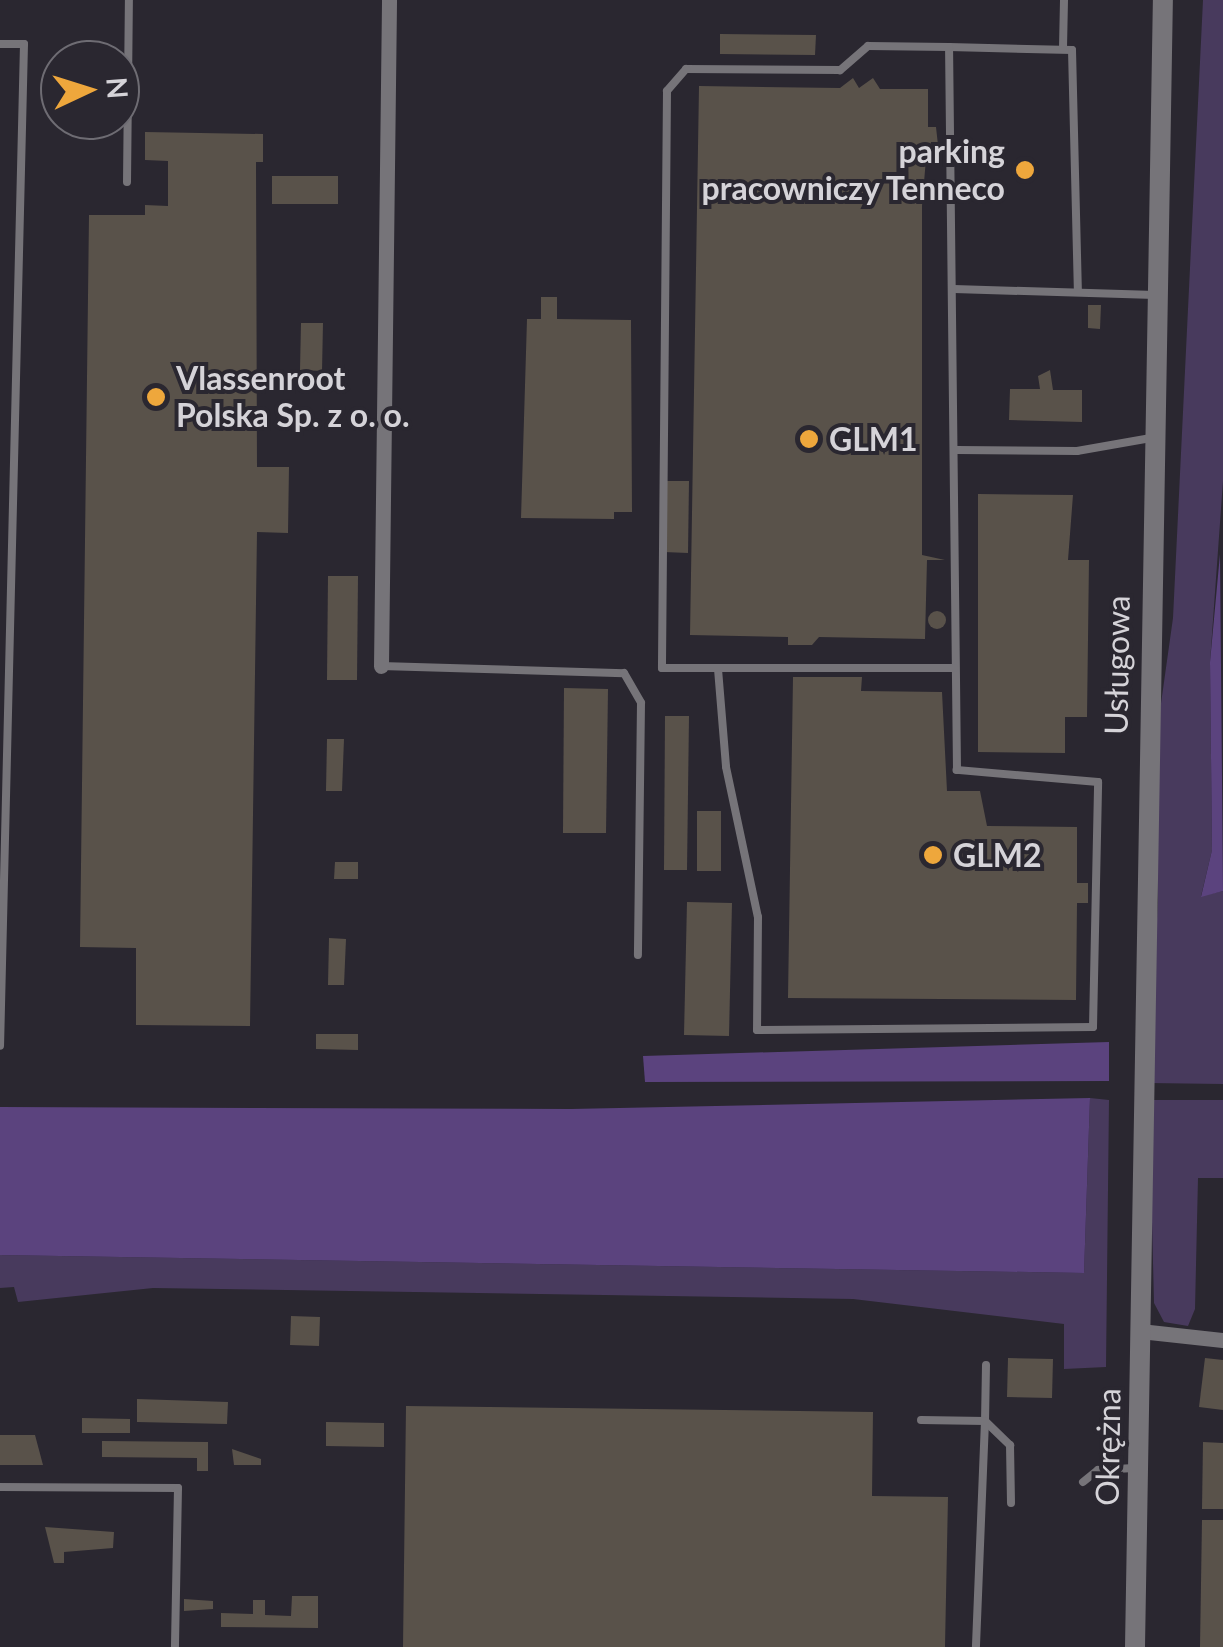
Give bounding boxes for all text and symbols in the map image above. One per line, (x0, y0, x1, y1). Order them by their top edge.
north arrow (40, 40, 140, 140)
text: N (100, 76, 136, 100)
place label: parking pracowniczy Tenneco (700, 133, 1005, 208)
marker: parking pracowniczy Tenneco (1014, 159, 1036, 181)
place label: Vlassenroot Polska Sp. z o. o. (176, 360, 410, 435)
marker: Vlassenroot Polska Sp. z o. o. (145, 386, 167, 408)
place label: GLM1 (829, 420, 918, 458)
marker: GLM1 (798, 428, 820, 450)
street label: Usługowa (1097, 595, 1137, 735)
place label: GLM2 (953, 836, 1042, 874)
marker: GLM2 (922, 844, 944, 866)
street label: Okrężna (1088, 1388, 1128, 1506)

